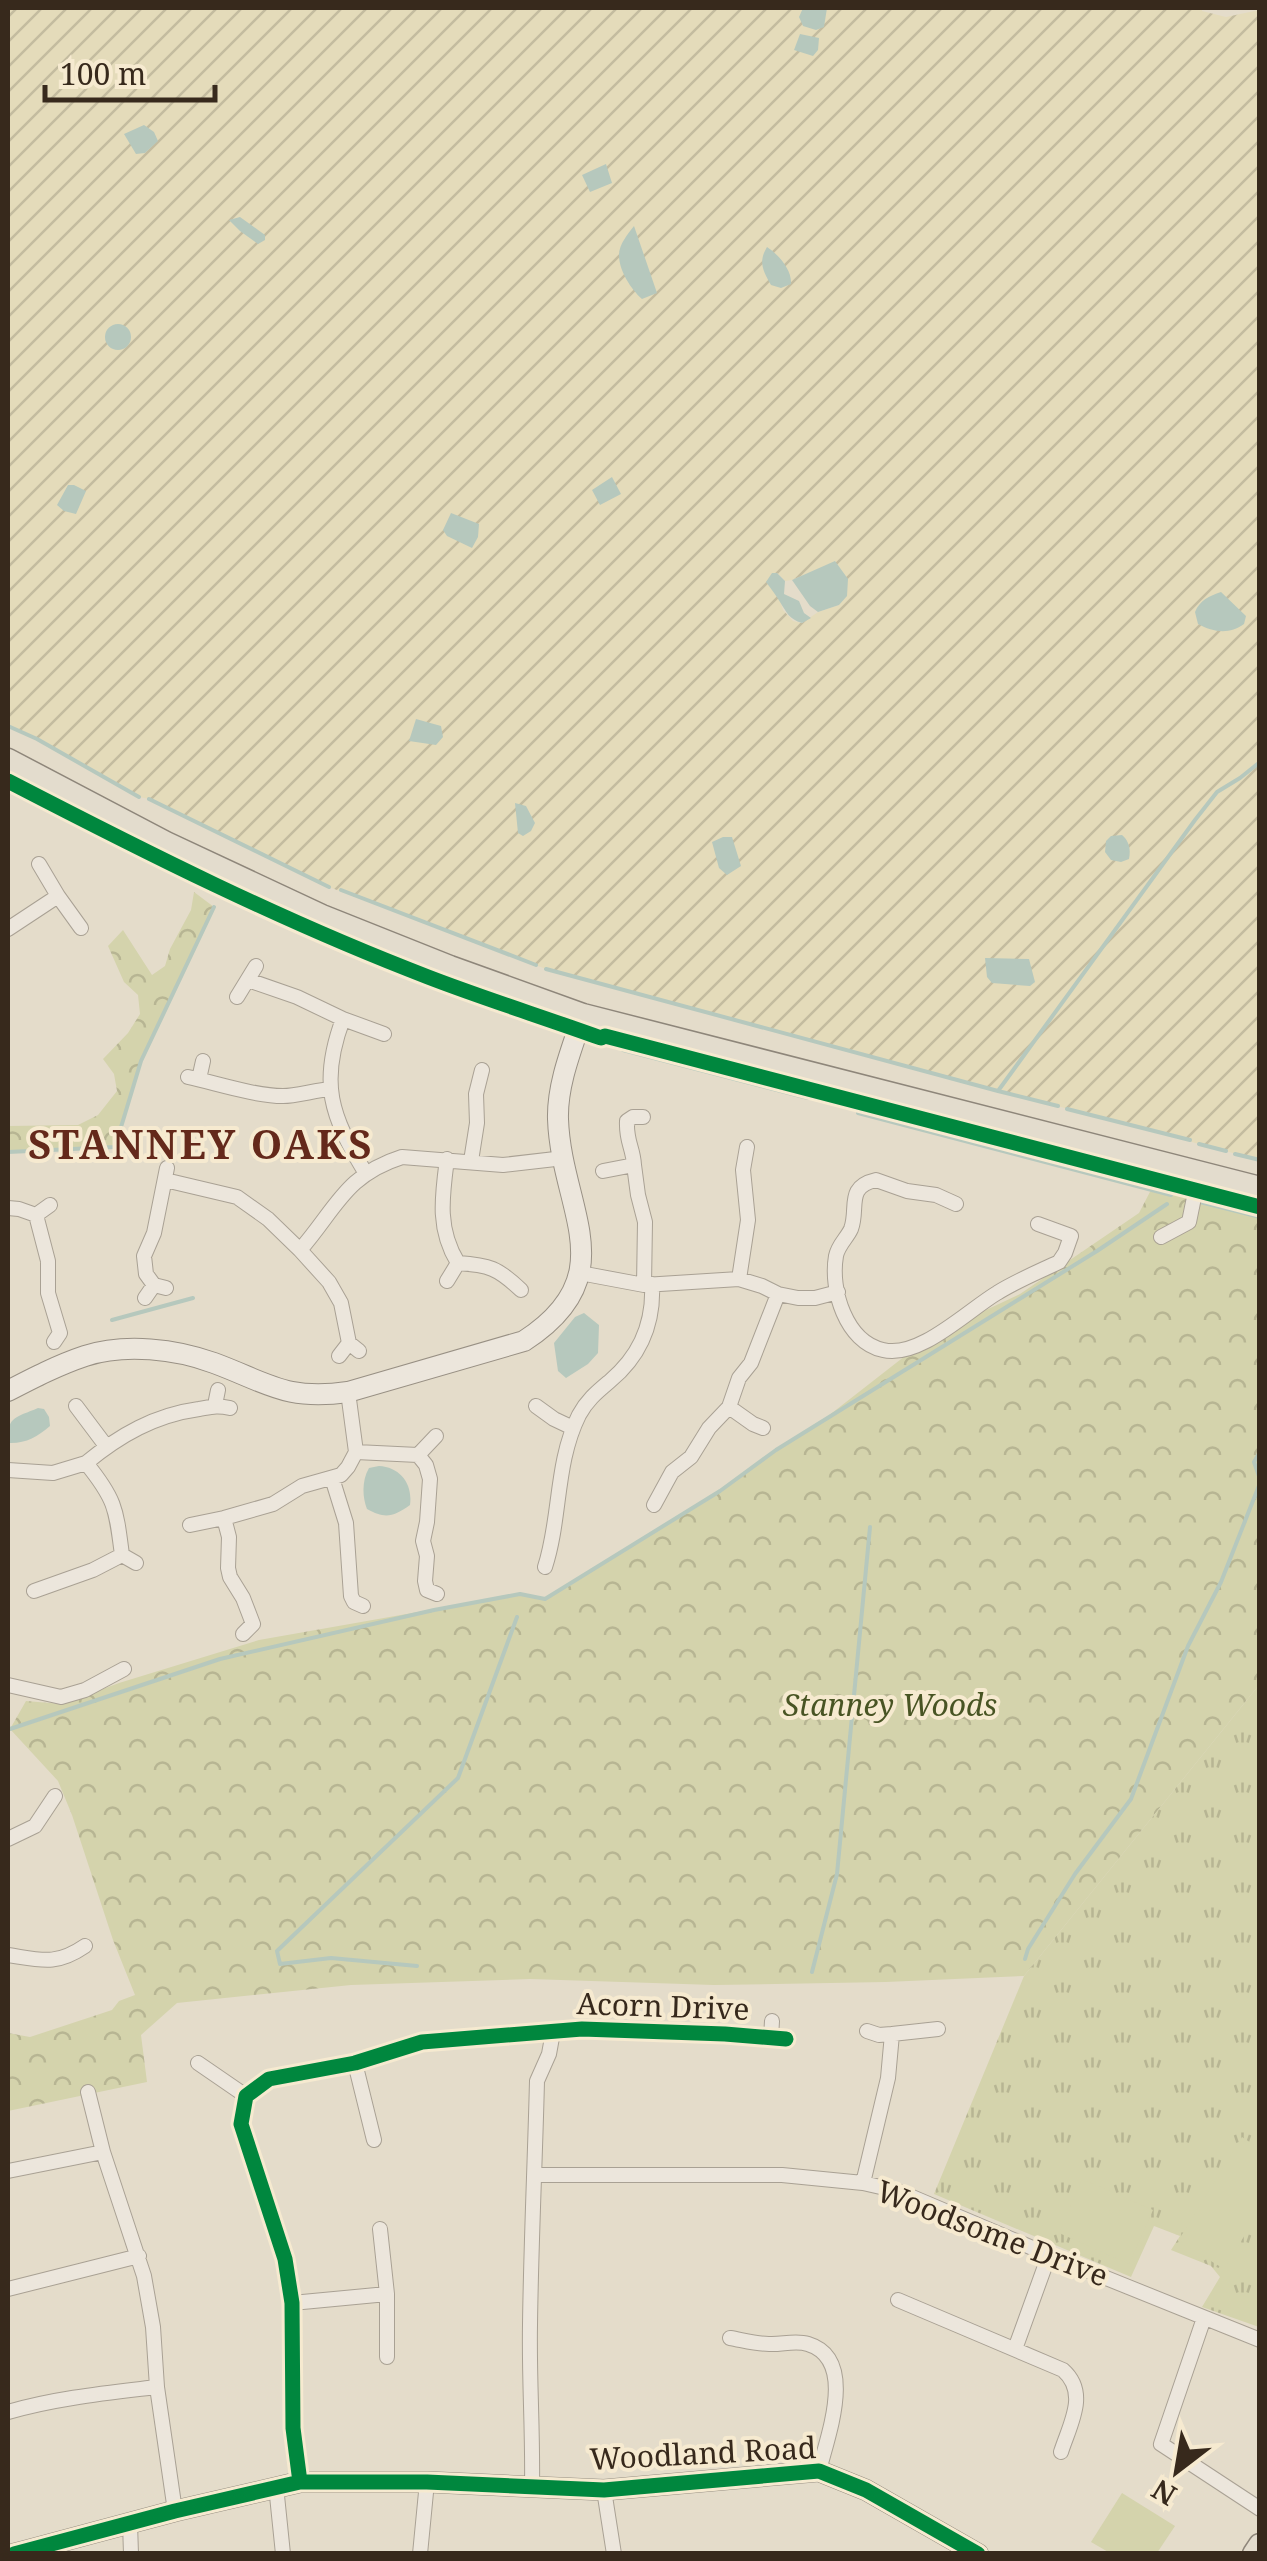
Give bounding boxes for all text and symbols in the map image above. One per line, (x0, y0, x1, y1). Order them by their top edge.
scale bar (45, 40, 215, 102)
text: 100 m (60, 53, 146, 94)
district label: STANNEY OAKS (28, 1116, 374, 1171)
park label: Stanney Woods (783, 1684, 997, 1725)
street label: Acorn Drive (576, 1982, 750, 2029)
street label: Woodsome Drive (871, 2170, 1114, 2296)
north arrow (1127, 2421, 1227, 2521)
street label: Woodland Road (589, 2426, 817, 2479)
text: N (1144, 2471, 1183, 2515)

